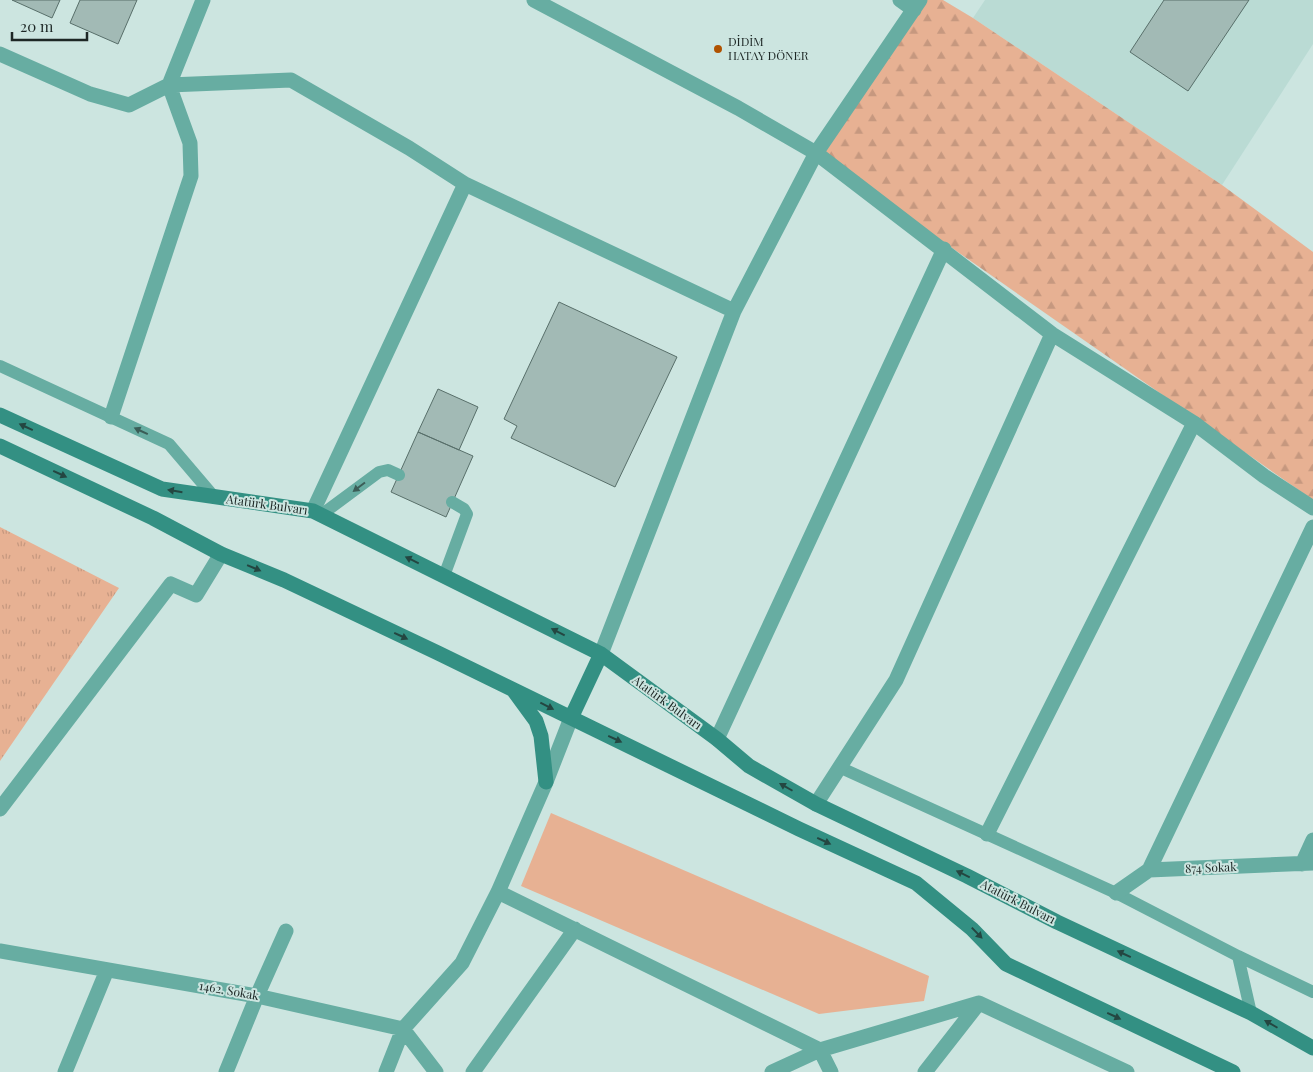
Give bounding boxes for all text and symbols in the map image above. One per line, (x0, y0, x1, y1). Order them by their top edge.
scale bar (12, 10, 88, 42)
text: 20 m (20, 16, 54, 36)
place label: DİDİM HATAY DÖNER (728, 33, 809, 63)
marker: DİDİM HATAY DÖNER (712, 43, 724, 55)
one-way arrow (19, 422, 33, 430)
one-way arrow (134, 427, 148, 435)
one-way arrow (53, 471, 67, 479)
one-way arrow (353, 482, 366, 493)
one-way arrow (167, 487, 183, 495)
street label: Atatürk Bulvarı (224, 490, 309, 518)
one-way arrow (405, 556, 419, 564)
one-way arrow (247, 564, 261, 572)
one-way arrow (551, 628, 565, 636)
one-way arrow (394, 632, 408, 640)
street label: Atatürk Bulvarı (629, 671, 706, 733)
one-way arrow (540, 702, 555, 710)
one-way arrow (608, 736, 622, 744)
one-way arrow (778, 783, 793, 791)
one-way arrow (817, 837, 831, 845)
street label: 874 Sokak (1185, 858, 1237, 876)
one-way arrow (956, 870, 970, 878)
street label: Atatürk Bulvarı (977, 875, 1059, 927)
one-way arrow (971, 927, 983, 939)
one-way arrow (1117, 949, 1131, 957)
street label: 1462. Sokak (198, 977, 261, 1003)
one-way arrow (1107, 1012, 1121, 1020)
one-way arrow (1263, 1020, 1278, 1028)

